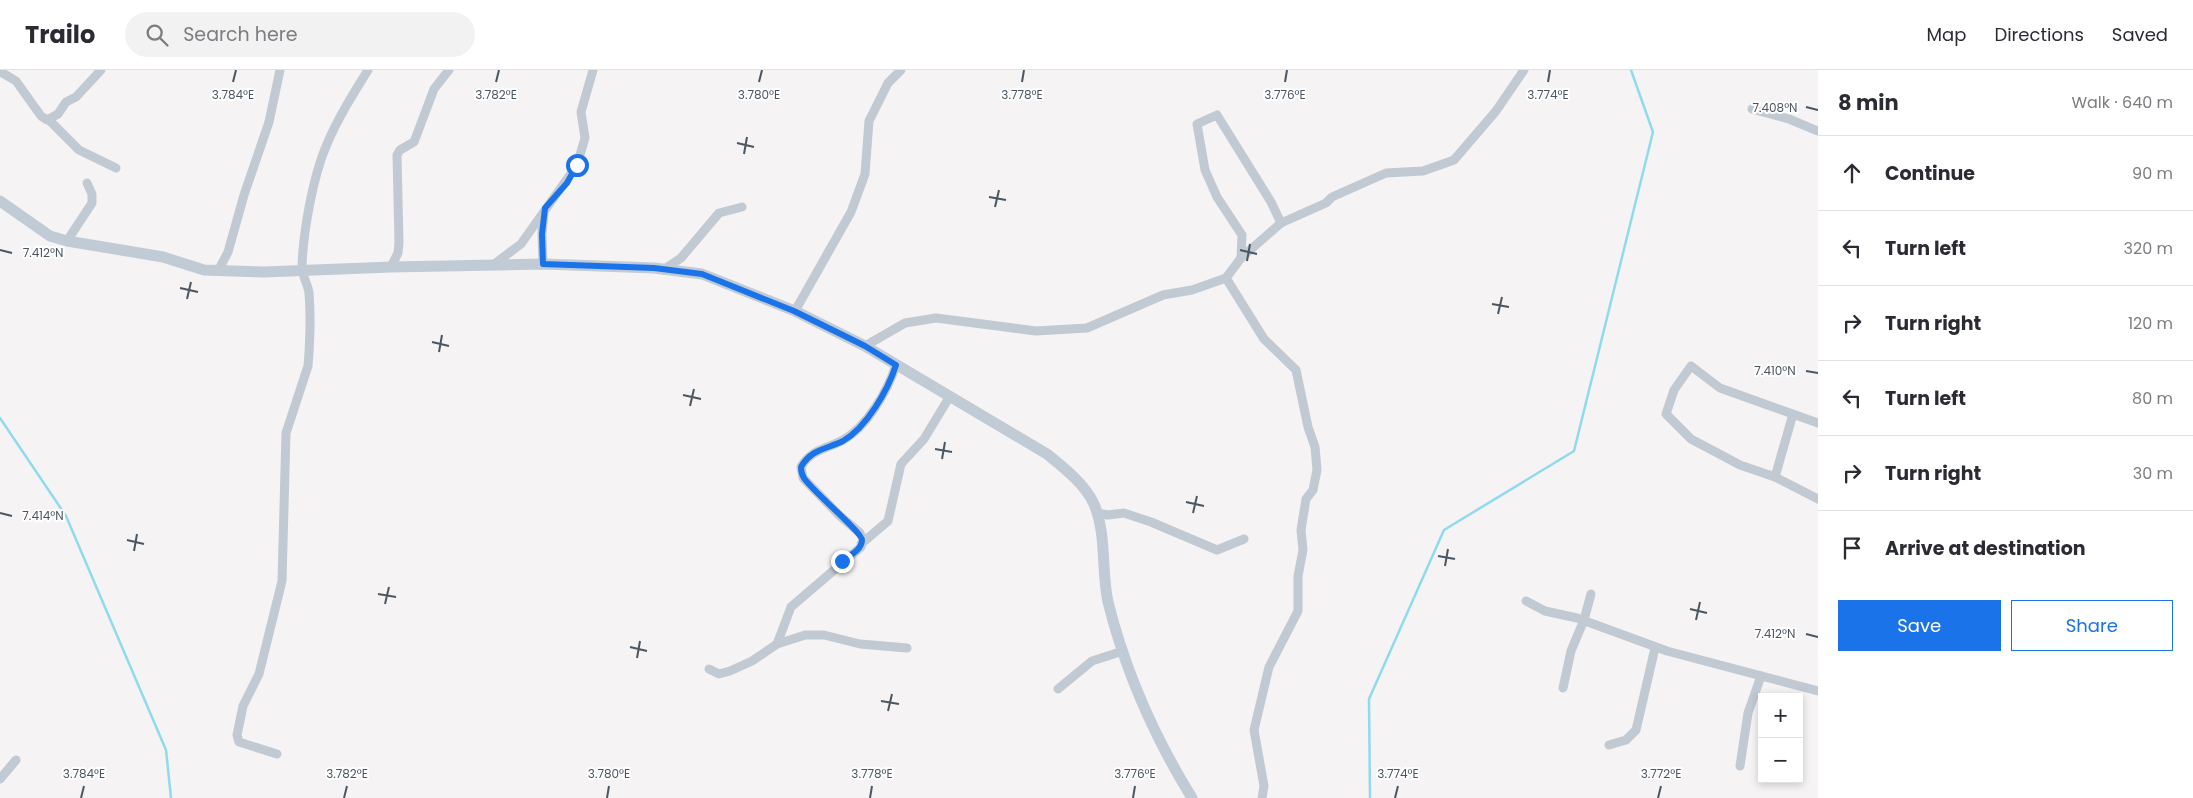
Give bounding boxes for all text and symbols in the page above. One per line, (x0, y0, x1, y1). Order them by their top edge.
search box (125, 12, 475, 57)
text: Trailo (25, 18, 95, 51)
icon: search (143, 21, 171, 49)
text: Search here (183, 21, 298, 48)
text: Map (1927, 22, 1966, 47)
text: Directions (1994, 22, 2084, 47)
text: Saved (2112, 22, 2168, 47)
text: 3.784°E (212, 86, 254, 103)
text: 3.782°E (475, 86, 517, 103)
text: 3.780°E (738, 86, 780, 103)
text: 3.778°E (1001, 86, 1043, 103)
text: 3.776°E (1264, 86, 1306, 103)
text: 3.774°E (1527, 86, 1569, 103)
text: 8 min (1838, 88, 1899, 117)
text: Walk · 640 m (2071, 91, 2173, 114)
text: 7.408°N (1752, 99, 1798, 116)
route start (566, 154, 589, 177)
icon: ahead (1838, 159, 1866, 187)
text: Continue (1885, 160, 1975, 187)
text: 90 m (2132, 162, 2173, 185)
icon: left (1838, 234, 1866, 262)
text: Turn left (1885, 235, 1966, 262)
text: 320 m (2124, 237, 2173, 260)
text: 7.412°N (23, 244, 63, 261)
icon: right (1838, 309, 1866, 337)
text: Turn right (1885, 310, 1981, 337)
text: 120 m (2128, 312, 2173, 335)
text: 7.410°N (1754, 362, 1796, 379)
icon: left (1838, 384, 1866, 412)
text: Turn left (1885, 385, 1966, 412)
text: 80 m (2132, 387, 2173, 410)
icon: right (1838, 459, 1866, 487)
text: Turn right (1885, 460, 1981, 487)
text: 30 m (2133, 462, 2173, 485)
text: 7.414°N (22, 507, 64, 524)
icon: arrive (1838, 534, 1866, 562)
text: Arrive at destination (1885, 535, 2086, 562)
route end (831, 550, 854, 573)
button: Save (1838, 600, 2001, 651)
button: Share (2011, 600, 2173, 651)
text: 7.412°N (1755, 625, 1795, 642)
map controls (1758, 693, 1803, 783)
button: + (1758, 693, 1803, 738)
button: − (1758, 738, 1803, 783)
text: 3.784°E (63, 765, 105, 782)
text: 3.782°E (326, 765, 368, 782)
text: 3.780°E (588, 765, 630, 782)
text: 3.778°E (851, 765, 893, 782)
text: 3.776°E (1114, 765, 1156, 782)
text: 3.774°E (1377, 765, 1419, 782)
text: 3.772°E (1641, 765, 1681, 782)

